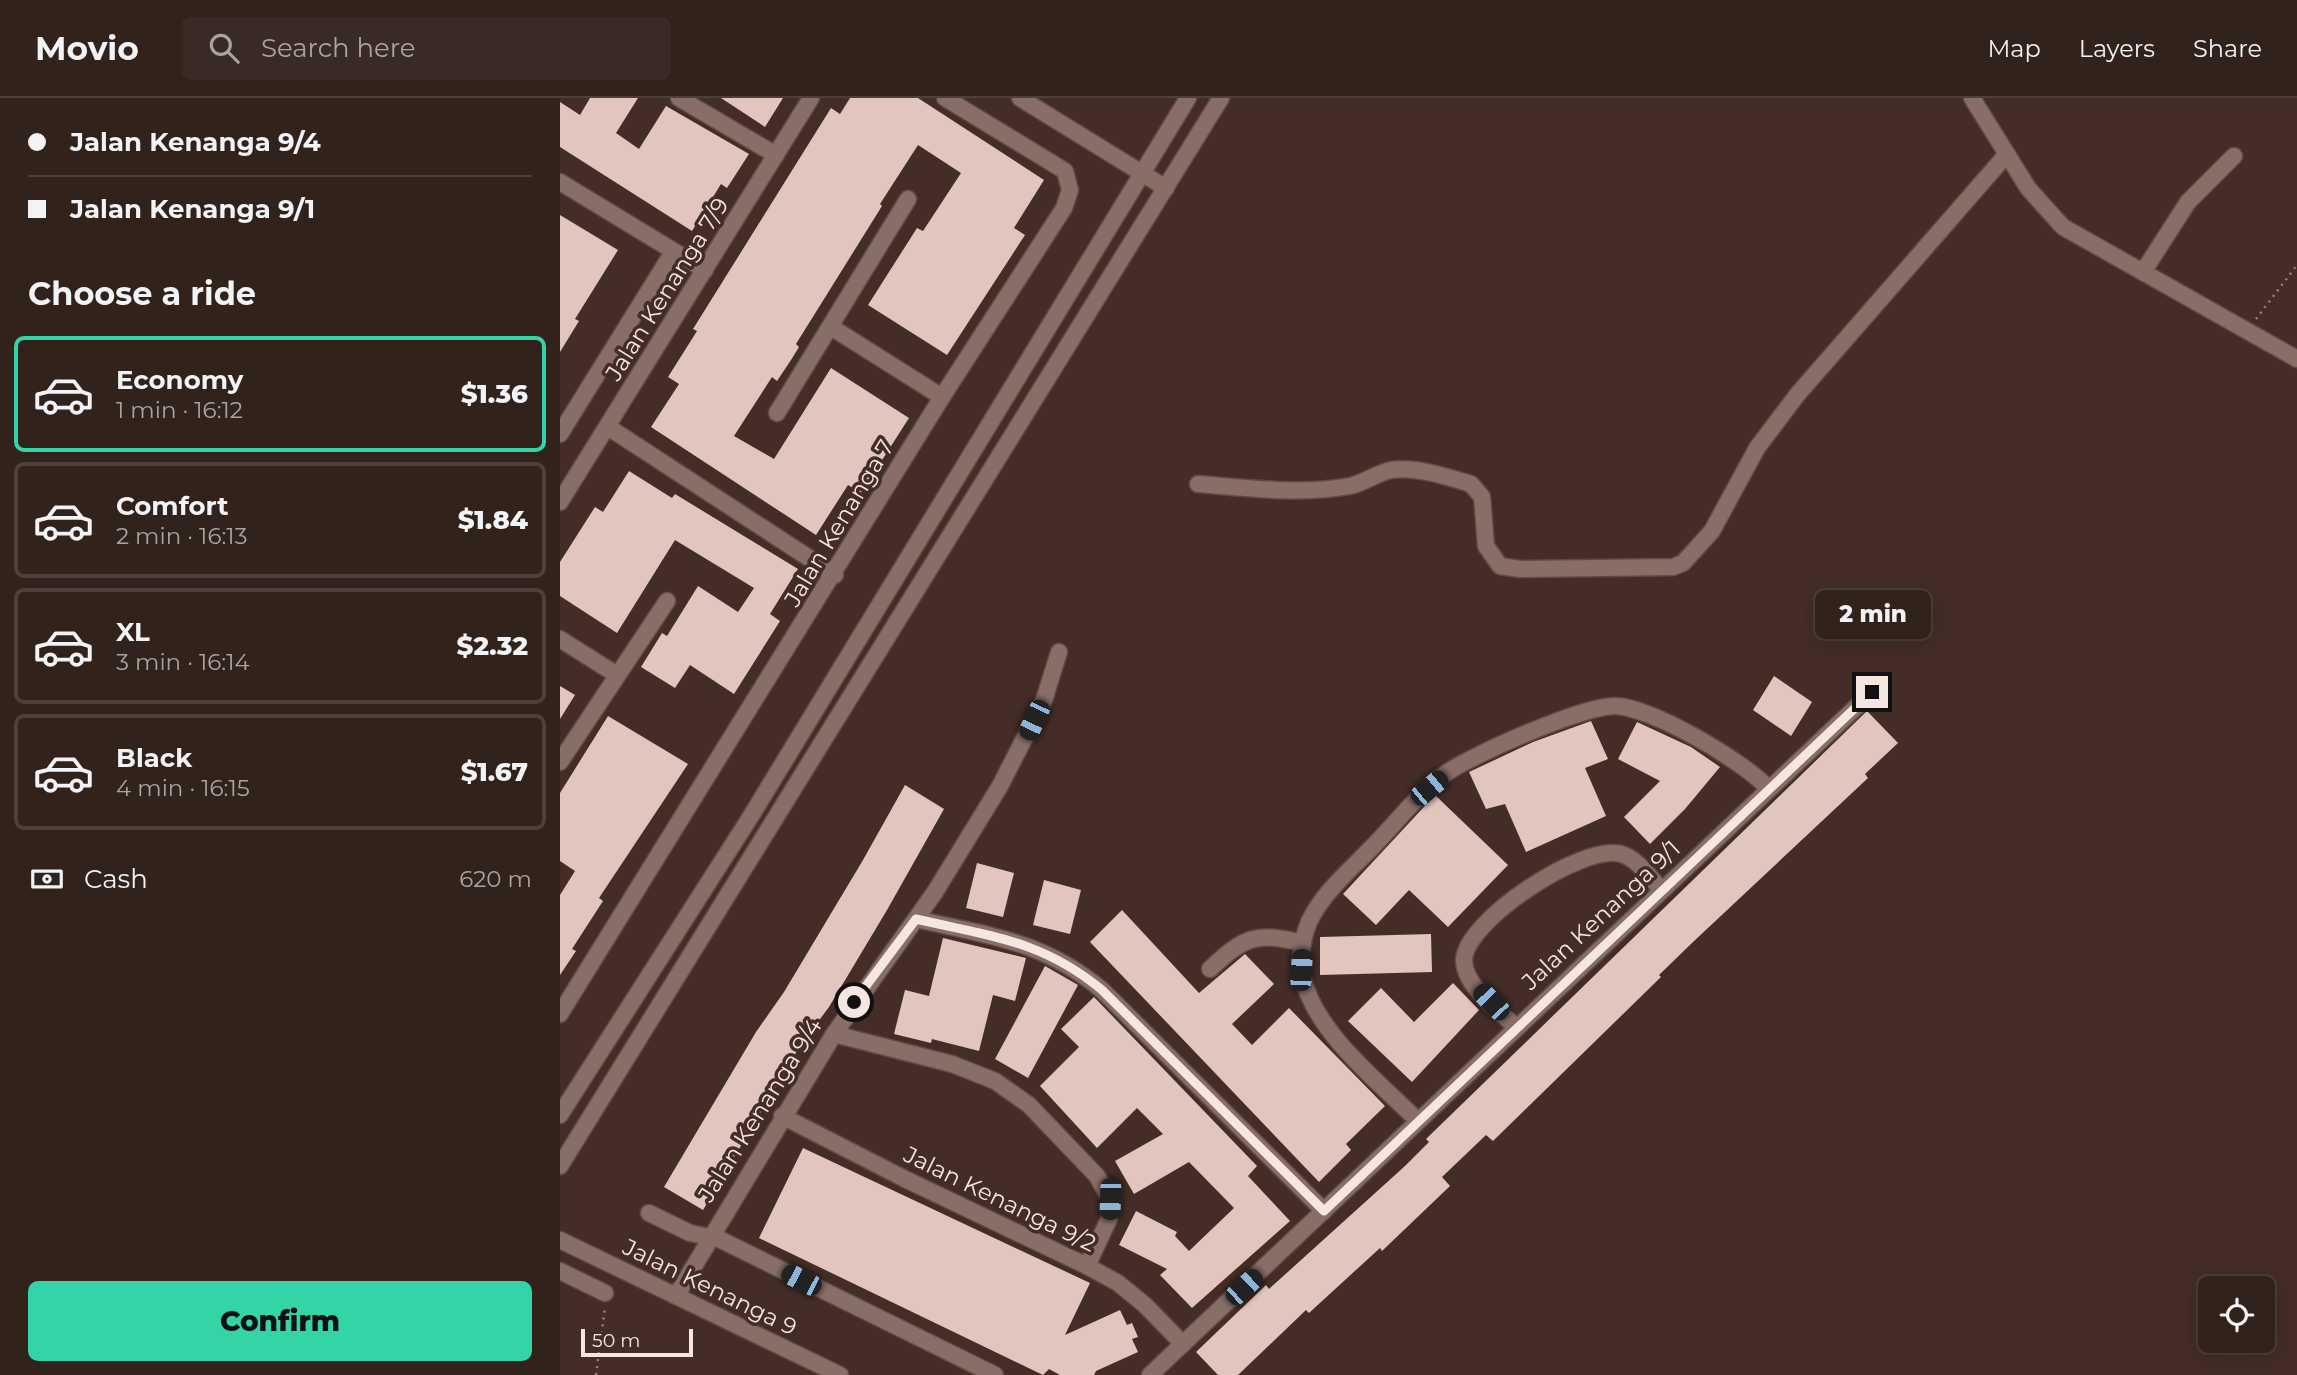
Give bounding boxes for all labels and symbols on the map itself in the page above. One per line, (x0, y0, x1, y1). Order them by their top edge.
street label: Jalan Kenanga 7/9 (599, 192, 735, 386)
street label: Jalan Kenanga 7 (778, 434, 900, 612)
callout: 2 min (1814, 590, 1930, 640)
route end (1856, 676, 1888, 708)
car (1016, 697, 1053, 743)
car (1407, 766, 1452, 810)
street label: Jalan Kenanga 9/1 (1515, 834, 1686, 996)
car (1290, 948, 1313, 992)
car (1469, 980, 1514, 1024)
route start (838, 986, 870, 1018)
street label: Jalan Kenanga 9/4 (692, 1013, 828, 1208)
street label: Jalan Kenanga 9/2 (898, 1140, 1101, 1258)
car (1099, 1178, 1122, 1220)
street label: Jalan Kenanga 9 (618, 1232, 802, 1341)
car (778, 1261, 825, 1299)
car (1222, 1265, 1267, 1309)
scale bar (581, 1326, 693, 1358)

